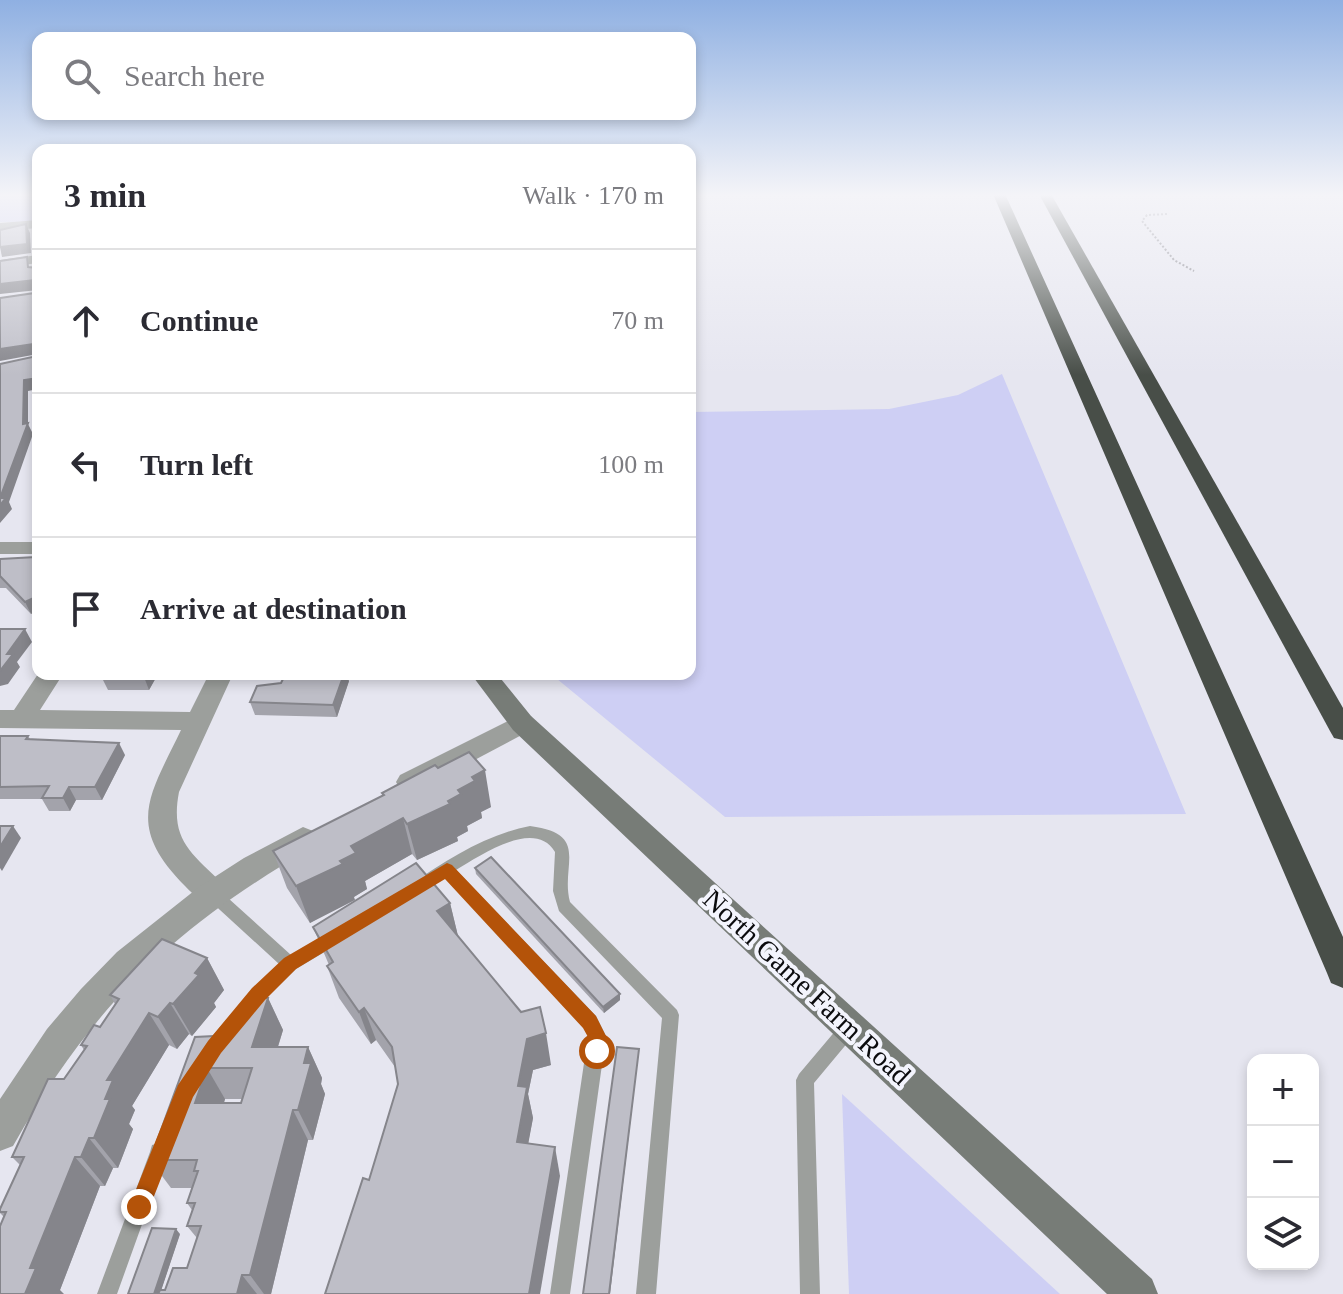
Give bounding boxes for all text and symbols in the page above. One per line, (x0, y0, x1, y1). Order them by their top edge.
search box (32, 32, 696, 120)
icon: search (60, 54, 104, 98)
text: Search here (124, 59, 265, 92)
text: 3 min (64, 177, 146, 214)
text: Walk · 170 m (522, 181, 664, 210)
icon: ahead (64, 299, 108, 343)
text: Continue (140, 304, 258, 337)
text: 70 m (611, 306, 664, 335)
icon: left (64, 443, 108, 487)
text: Turn left (140, 448, 253, 481)
text: 100 m (598, 450, 664, 479)
icon: arrive (64, 587, 108, 631)
text: Arrive at destination (140, 592, 407, 625)
street label: North Game Farm Road (697, 883, 917, 1091)
route start (579, 1033, 615, 1069)
map controls (1247, 1054, 1319, 1270)
button: + (1247, 1054, 1319, 1126)
button: − (1247, 1126, 1319, 1198)
route end (121, 1189, 157, 1225)
button: layers (1247, 1198, 1319, 1270)

